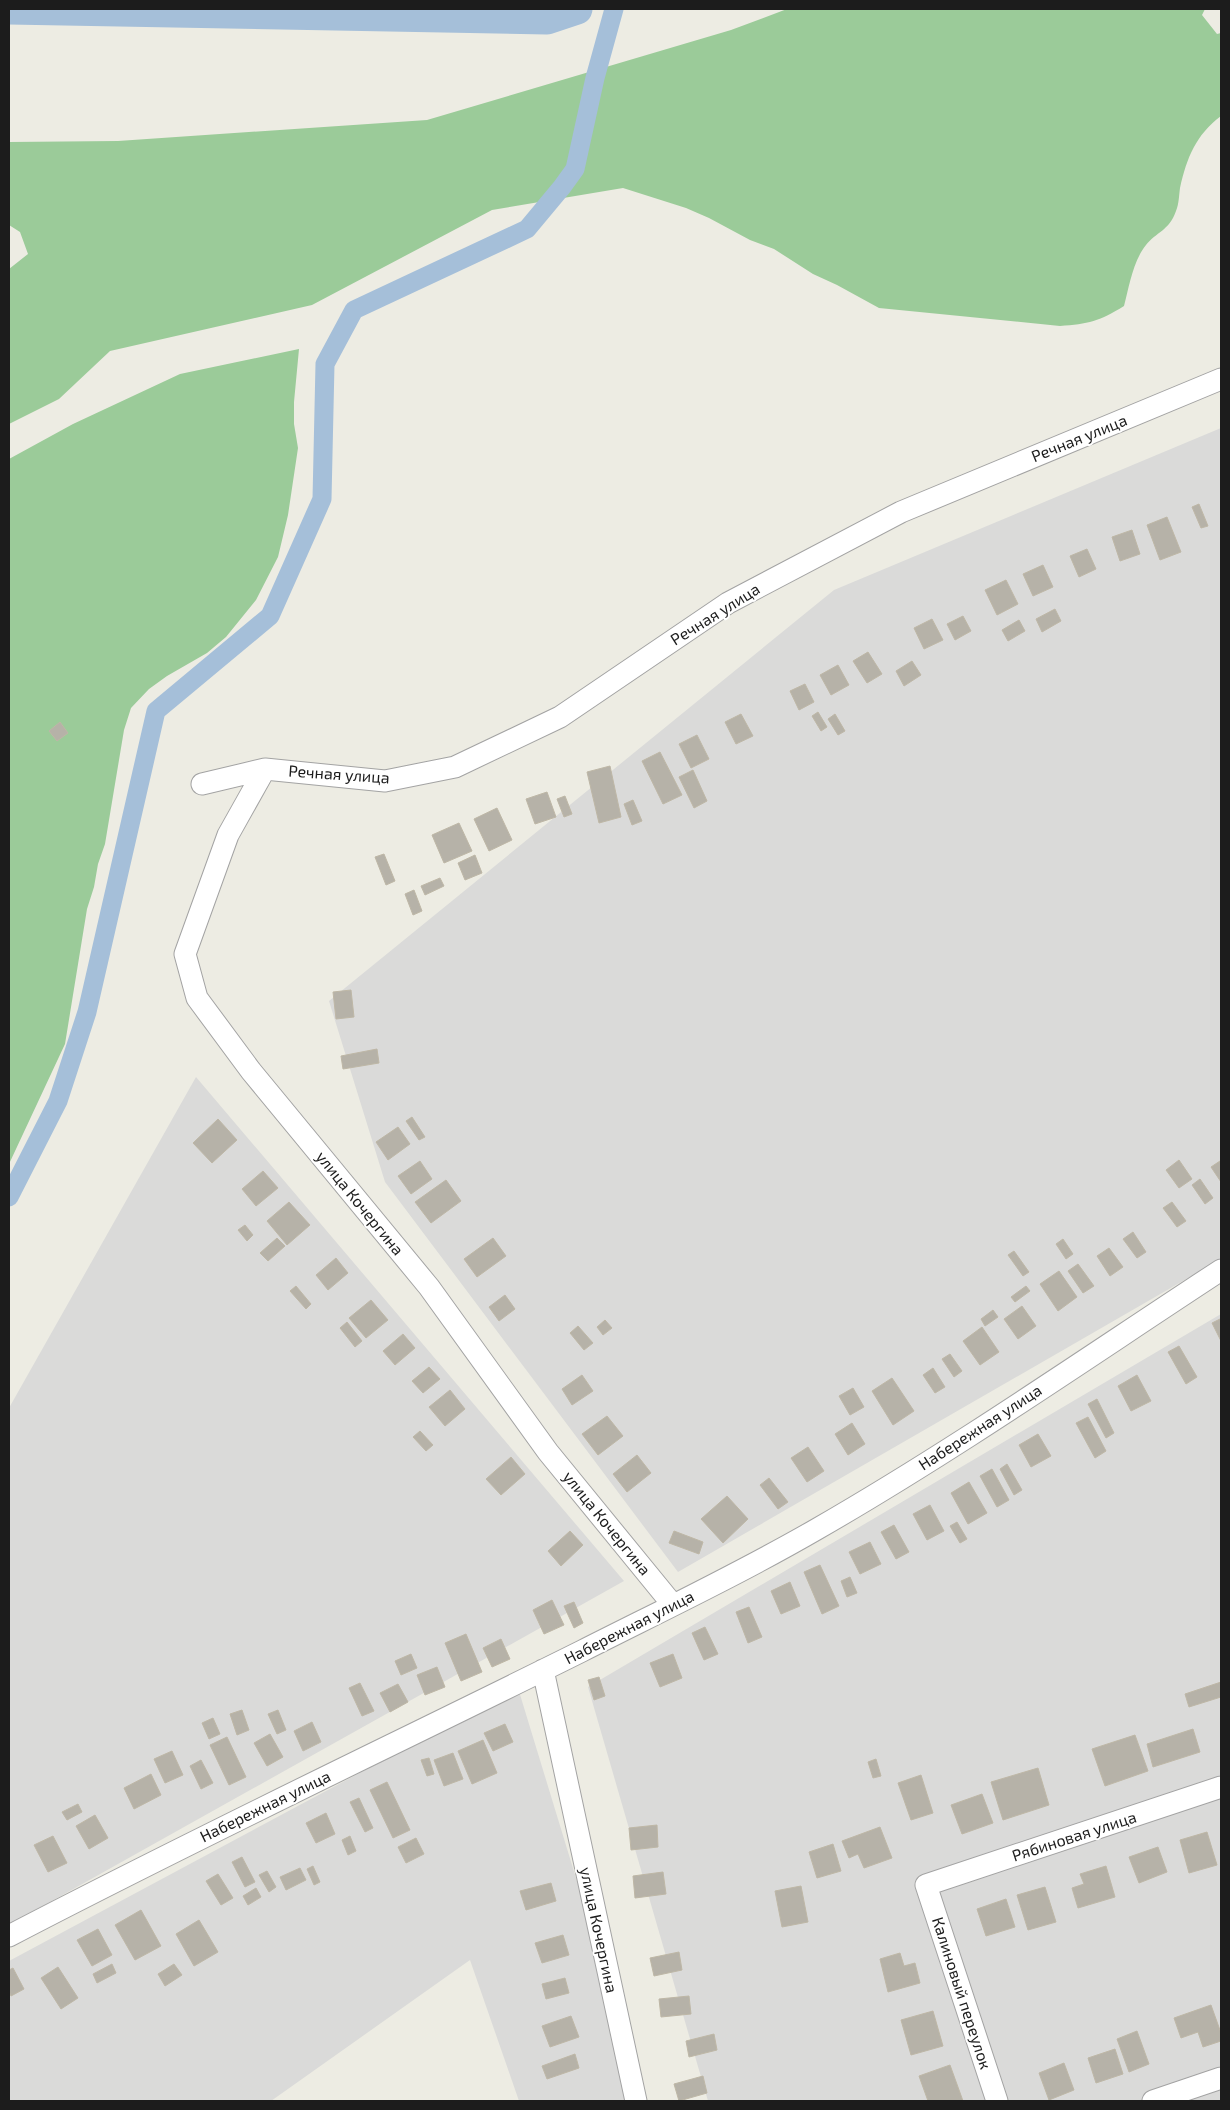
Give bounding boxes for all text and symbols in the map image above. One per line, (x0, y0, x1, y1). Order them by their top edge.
street label: Речная улица (1028, 410, 1130, 466)
street label: Речная улица (667, 579, 763, 649)
street label: Речная улица (288, 760, 390, 788)
street label: улица Кочергина (312, 1147, 408, 1259)
street label: Набережная улица (915, 1380, 1045, 1474)
street label: улица Кочергина (559, 1467, 655, 1579)
street label: Набережная улица (561, 1586, 697, 1668)
street label: Набережная улица (196, 1766, 334, 1846)
street label: Рябиновая улица (1009, 1806, 1139, 1866)
street label: улица Кочергина (576, 1865, 622, 1995)
street label: Калиновый переулок (928, 1914, 996, 2072)

